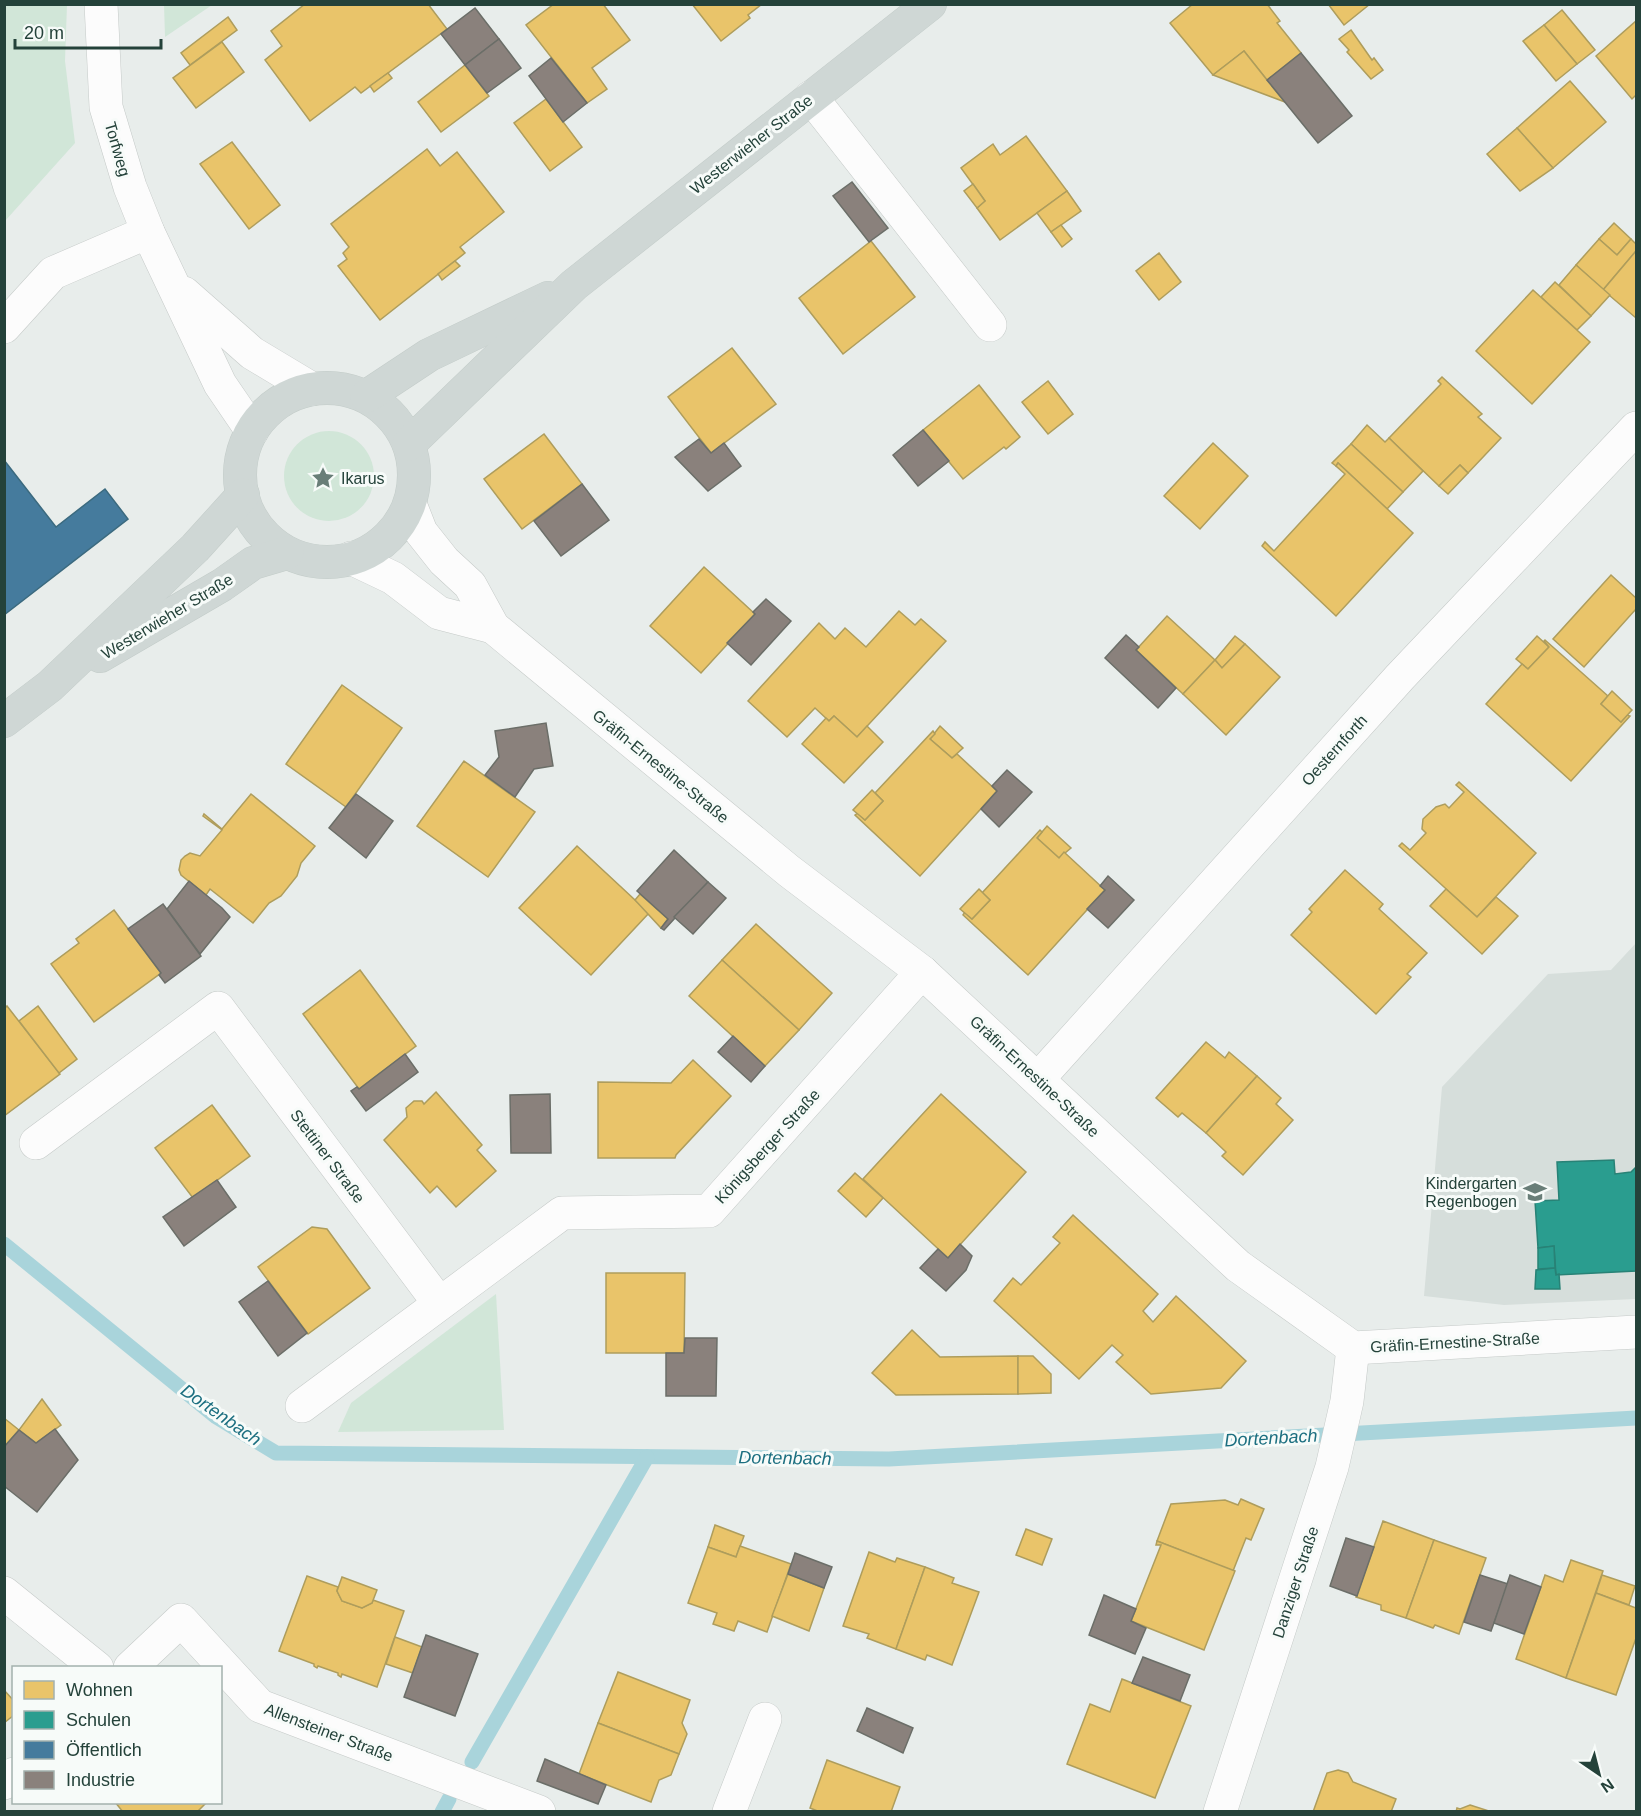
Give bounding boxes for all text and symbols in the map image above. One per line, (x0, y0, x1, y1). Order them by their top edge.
scale bar (15, 12, 160, 50)
text: 20 m (24, 23, 64, 43)
street label: Westerwieher Straße (687, 91, 816, 197)
street label: Torfweg (102, 120, 133, 178)
place icon: Ikarus (310, 465, 336, 491)
place label: Ikarus (341, 470, 385, 487)
street label: Westerwieher Straße (99, 570, 236, 662)
street label: Gräfin-Ernestine-Straße (589, 706, 732, 826)
street label: Oesternforth (1298, 712, 1370, 789)
street label: Gräfin-Ernestine-Straße (967, 1012, 1103, 1141)
street label: Königsberger Straße (712, 1086, 823, 1207)
street label: Stettiner Straße (287, 1106, 368, 1206)
place label: Kindergarten Regenbogen (1425, 1175, 1517, 1210)
school or university icon: Kindergarten Regenbogen (1522, 1179, 1548, 1205)
street label: Gräfin-Ernestine-Straße (1370, 1330, 1540, 1355)
water label: Dortenbach (177, 1380, 265, 1450)
water label: Dortenbach (1224, 1426, 1318, 1450)
water label: Dortenbach (738, 1447, 832, 1469)
street label: Danziger Straße (1269, 1524, 1322, 1640)
legend (12, 1666, 222, 1804)
text: Wohnen (66, 1680, 133, 1700)
street label: Allensteiner Straße (262, 1700, 395, 1765)
text: Schulen (66, 1710, 131, 1730)
text: Öffentlich (66, 1740, 142, 1760)
north arrow (1569, 1744, 1629, 1804)
text: Industrie (66, 1770, 135, 1790)
text: N (1598, 1776, 1617, 1796)

